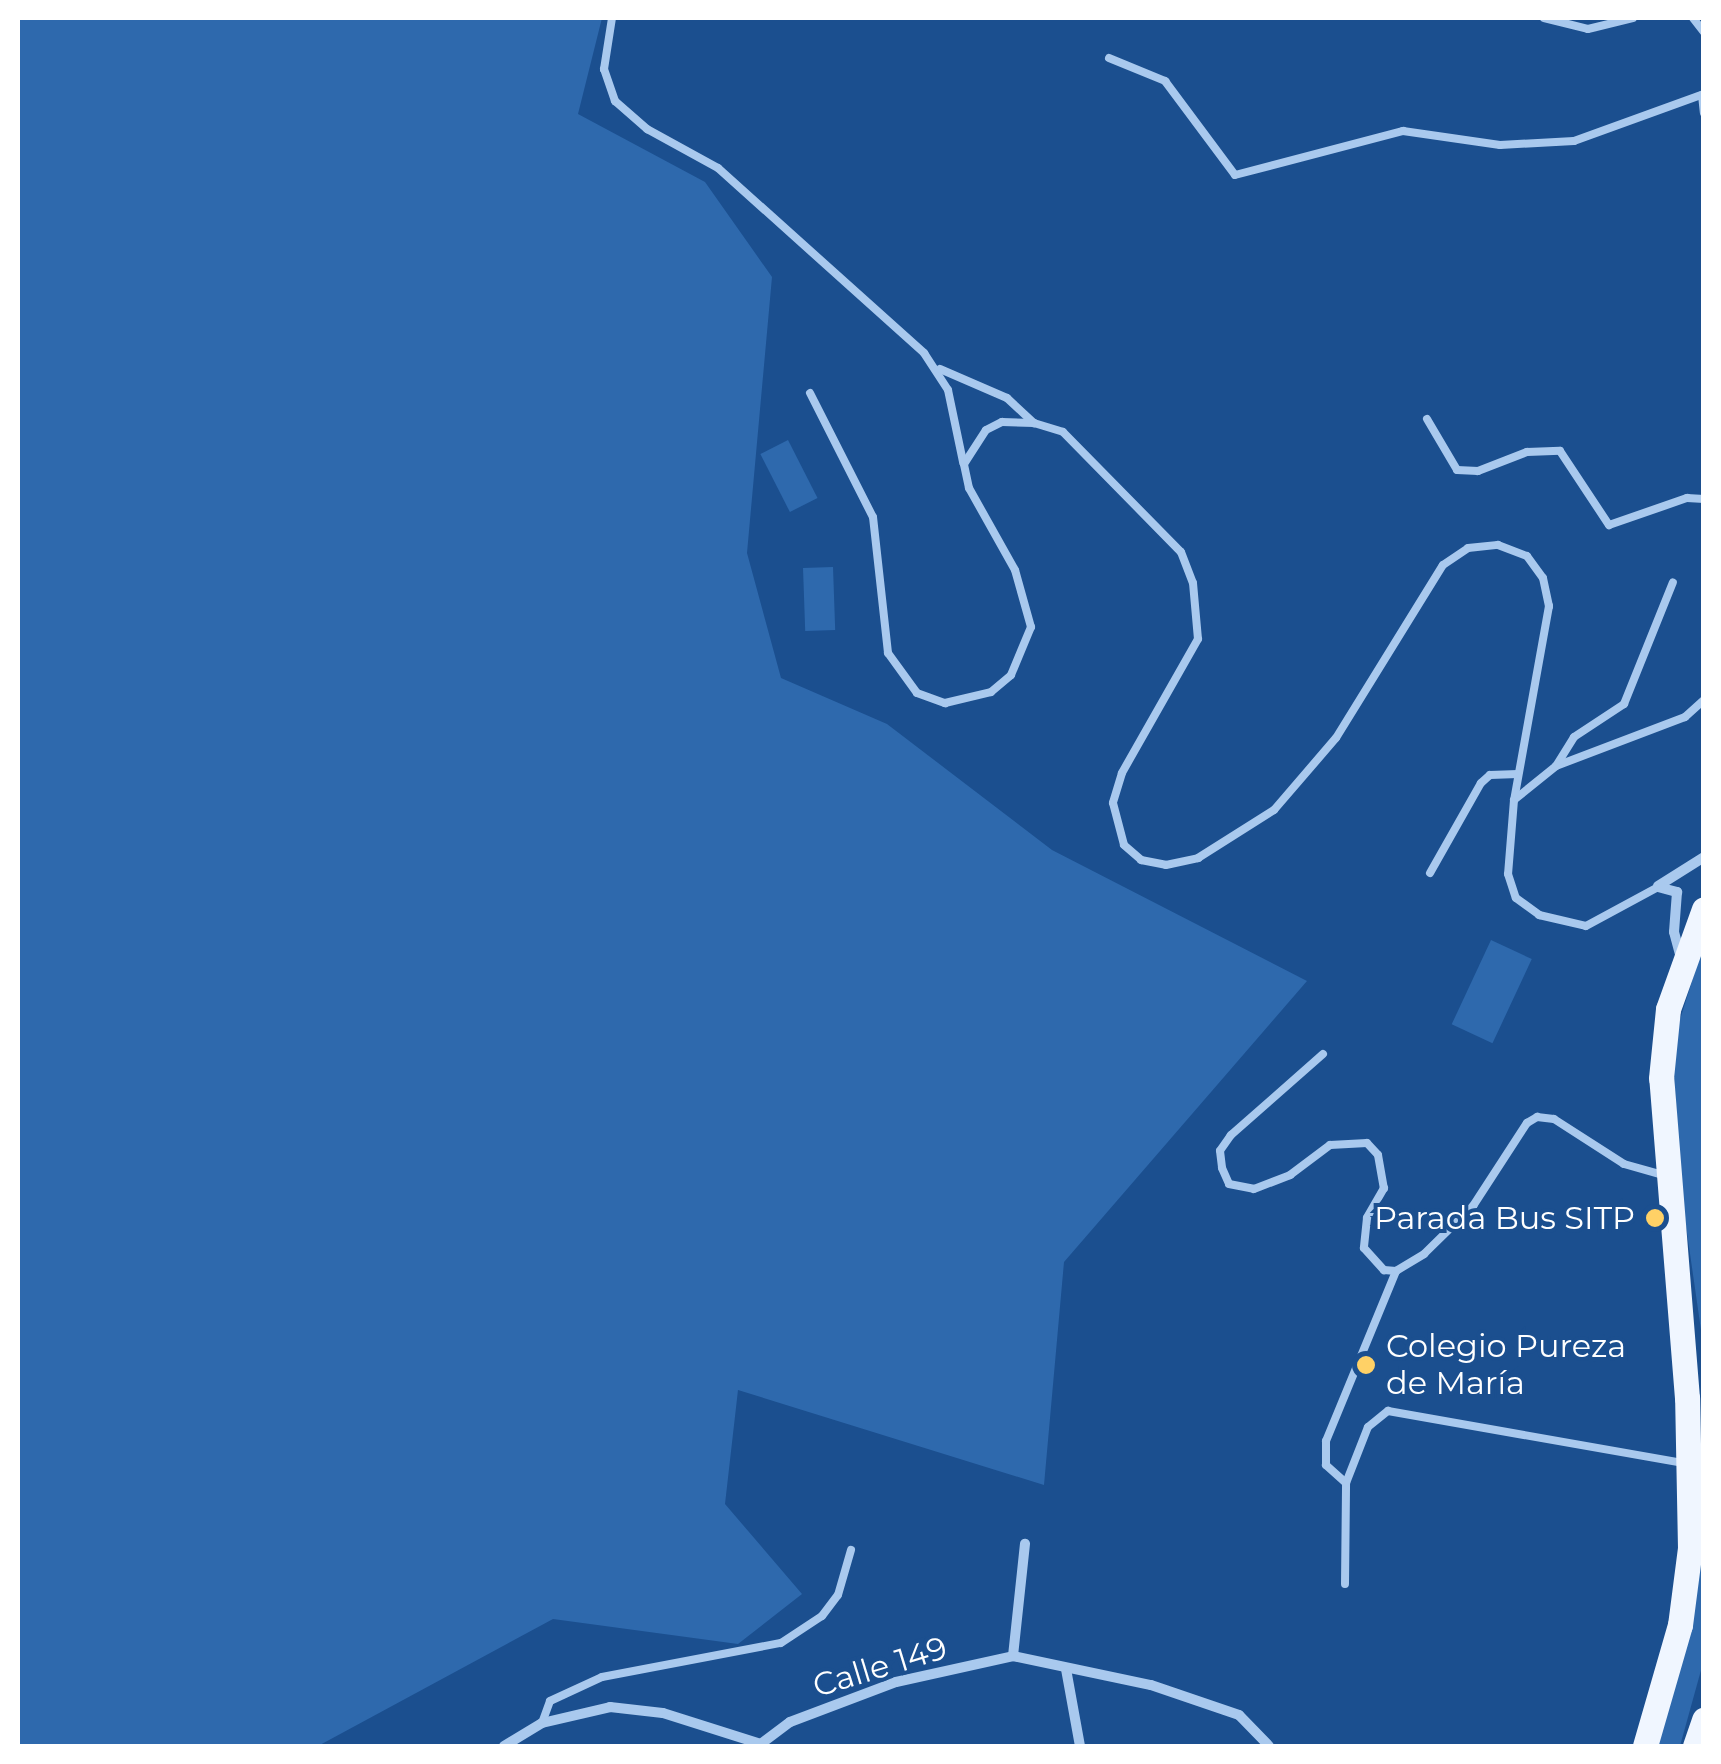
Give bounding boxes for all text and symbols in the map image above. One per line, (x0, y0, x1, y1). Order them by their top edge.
place label: Parada Bus SITP (1374, 1199, 1635, 1237)
marker: Parada Bus SITP (1644, 1207, 1666, 1229)
place label: Colegio Pureza de María (1386, 1328, 1626, 1403)
marker: Colegio Pureza de María (1355, 1354, 1377, 1376)
street label: Calle 149 (808, 1628, 952, 1706)

